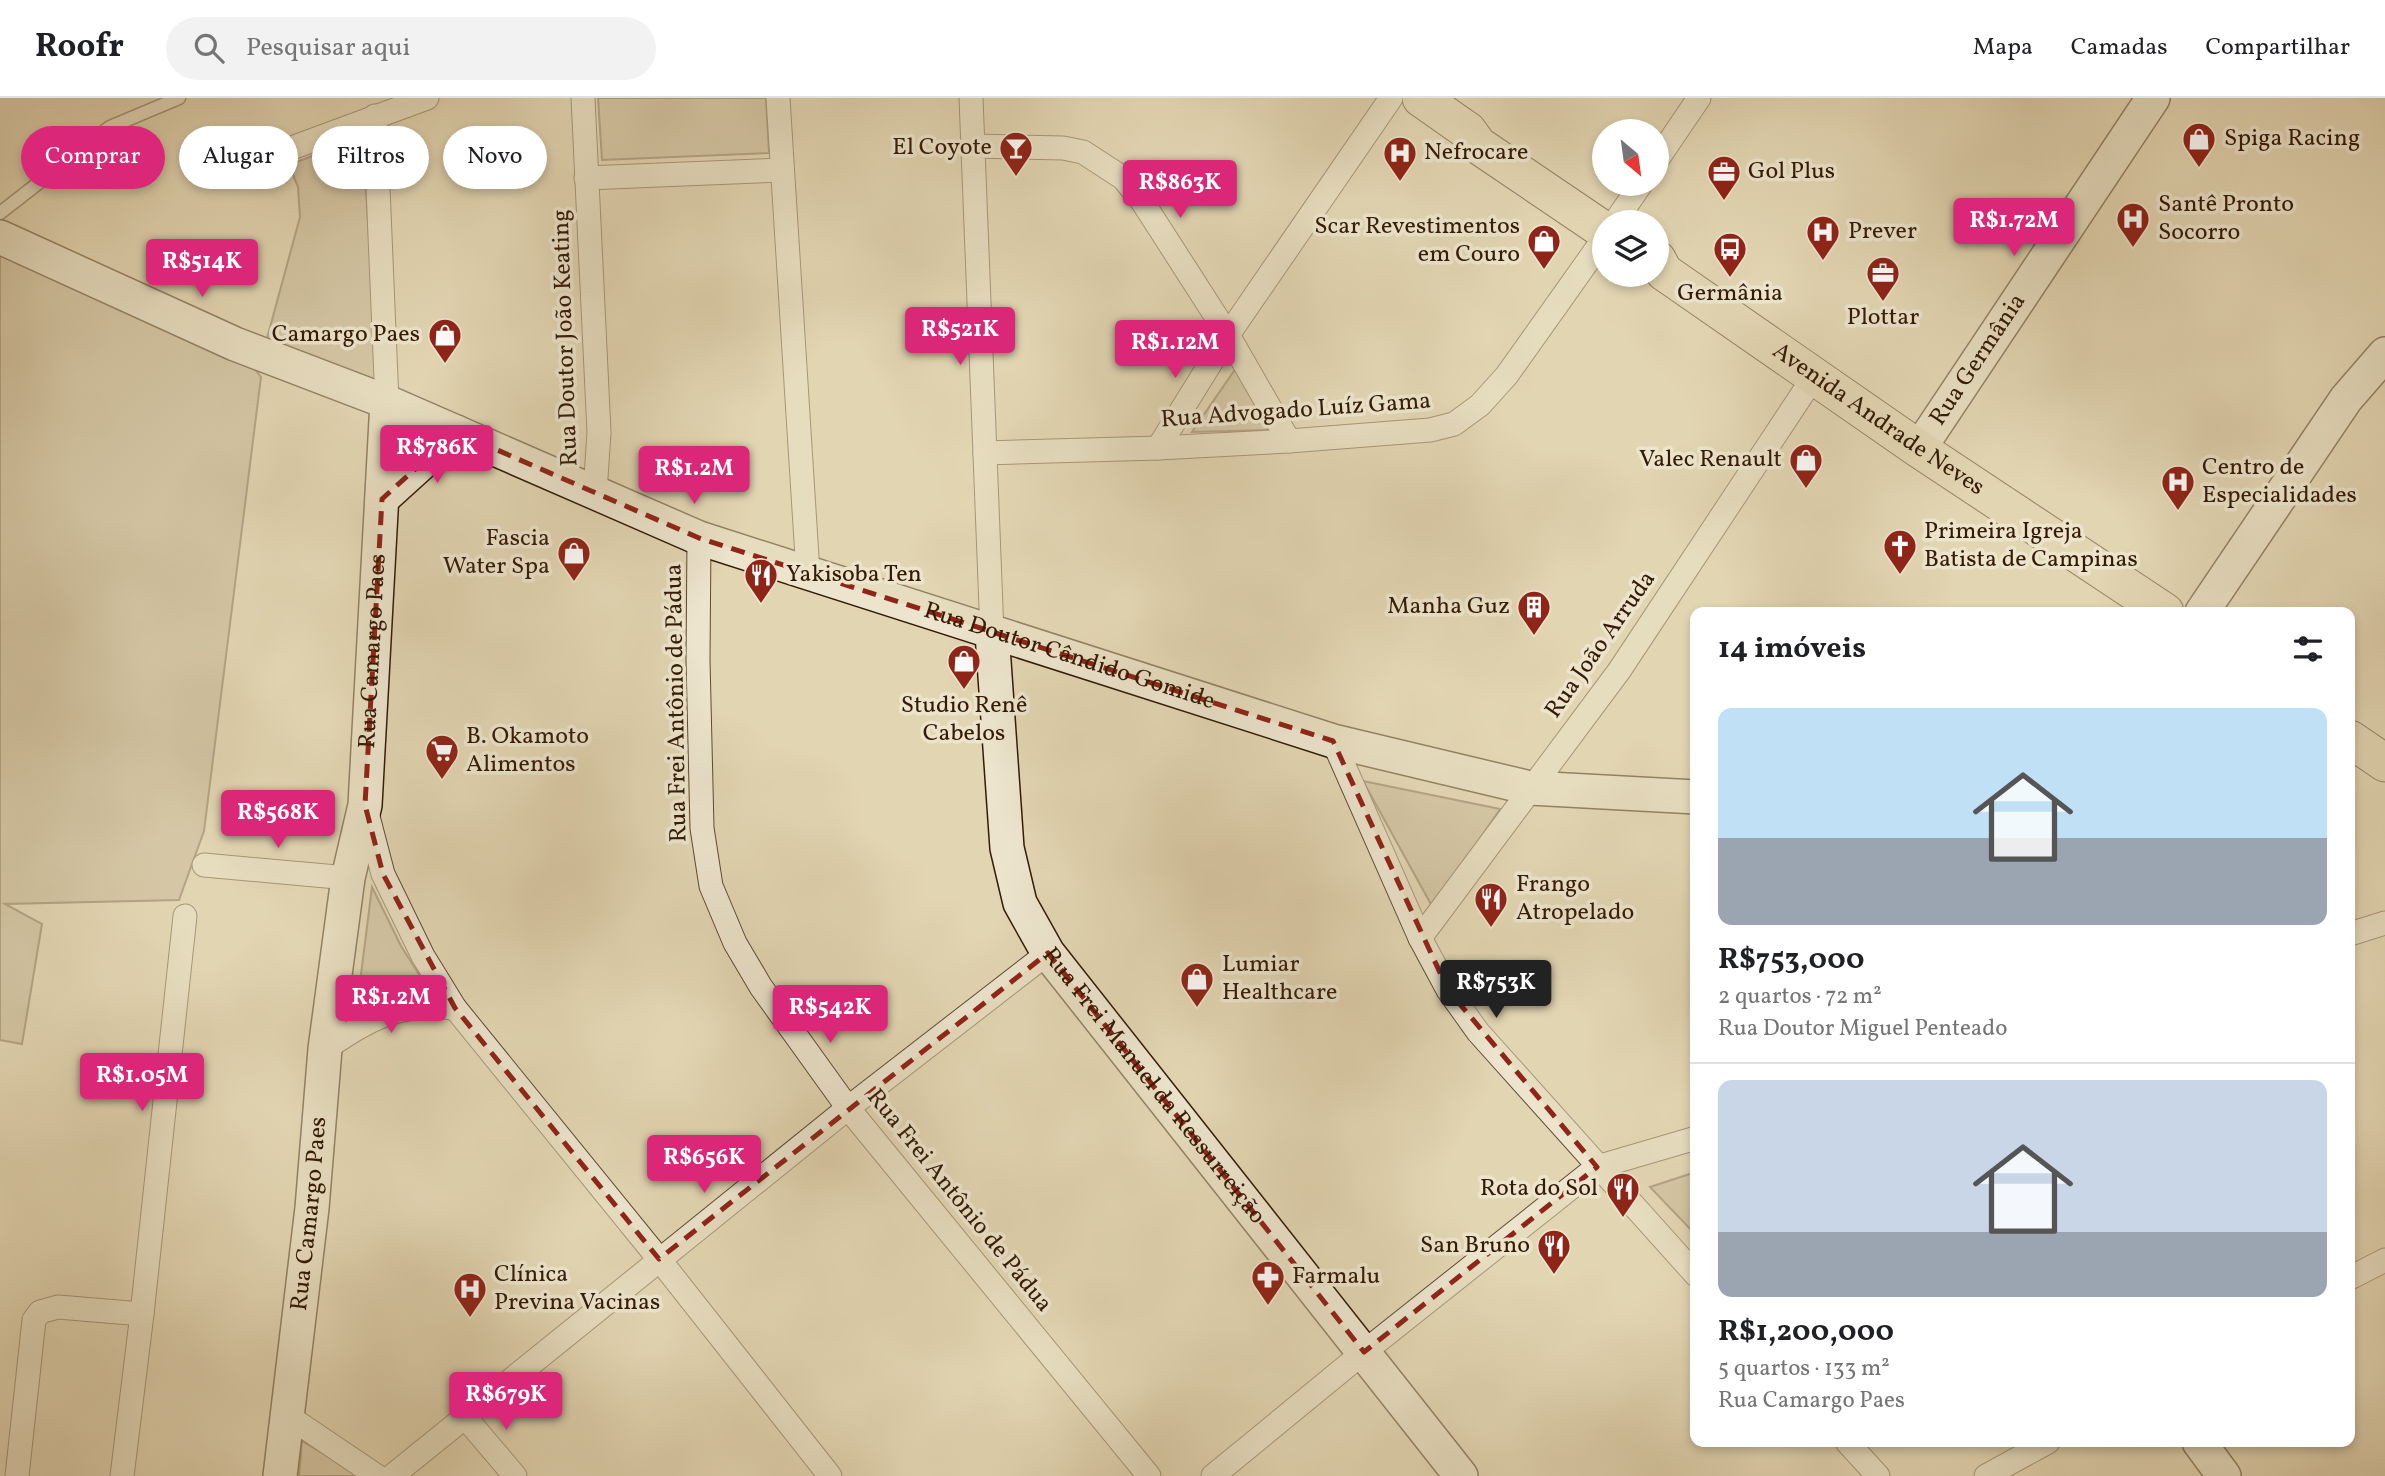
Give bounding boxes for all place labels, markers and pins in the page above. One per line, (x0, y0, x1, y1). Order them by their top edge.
shop icon: Spiga Racing (2180, 120, 2218, 169)
place label: Spiga Racing (2224, 122, 2360, 156)
bar icon: El Coyote (997, 129, 1035, 178)
place label: El Coyote (892, 131, 992, 165)
hospital icon: Nefrocare (1381, 134, 1419, 183)
place label: Nefrocare (1424, 136, 1528, 170)
office icon: Gol Plus (1705, 153, 1743, 202)
place label: Gol Plus (1748, 155, 1835, 189)
pin: R$863K (1123, 160, 1237, 220)
place label: Santê Pronto Socorro (2158, 188, 2294, 250)
pin: R$1.72M (1949, 198, 2079, 258)
hospital icon: Santê Pronto Socorro (2114, 200, 2152, 249)
place label: Scar Revestimentos em Couro (1314, 210, 1520, 272)
hospital icon: Prever (1804, 213, 1842, 262)
place label: Prever (1848, 215, 1917, 249)
shop icon: Scar Revestimentos em Couro (1525, 222, 1563, 271)
bus stop icon: Germânia (1711, 230, 1749, 279)
pin: R$514K (145, 240, 259, 299)
office icon: Plottar (1864, 254, 1902, 303)
place label: Germânia (1677, 277, 1783, 311)
place label: Plottar (1847, 301, 1919, 335)
pin: R$521K (903, 308, 1017, 367)
shop icon: Camargo Paes (426, 316, 464, 365)
place label: Camargo Paes (272, 318, 420, 352)
pin: R$1.12M (1110, 320, 1240, 380)
pin: R$786K (380, 426, 494, 485)
shop icon: Valec Renault (1787, 441, 1825, 490)
place label: Valec Renault (1639, 443, 1782, 477)
pin: R$1.2M (637, 446, 751, 506)
place label: Centro de Especialidades (2202, 451, 2357, 513)
hospital icon: Centro de Especialidades (2159, 463, 2197, 512)
place label: Primeira Igreja Batista de Campinas (1924, 515, 2138, 577)
place label: Fascia Water Spa (443, 522, 550, 584)
church icon: Primeira Igreja Batista de Campinas (1881, 527, 1919, 576)
shop icon: Fascia Water Spa (555, 534, 593, 583)
restaurant icon: Yakisoba Ten (742, 556, 780, 605)
place label: Yakisoba Ten (786, 558, 922, 592)
building icon: Manha Guz (1515, 588, 1553, 637)
place label: Manha Guz (1387, 590, 1510, 624)
shop icon: Studio Renê Cabelos (945, 642, 983, 691)
place label: Studio Renê Cabelos (901, 689, 1027, 751)
place label: B. Okamoto Alimentos (466, 720, 589, 782)
supermarket icon: B. Okamoto Alimentos (423, 732, 461, 781)
pin: R$568K (221, 790, 335, 850)
place label: Frango Atropelado (1516, 868, 1634, 930)
restaurant icon: Frango Atropelado (1472, 880, 1510, 929)
place label: Lumiar Healthcare (1222, 948, 1337, 1010)
shop icon: Lumiar Healthcare (1178, 960, 1216, 1009)
pin: R$753K (1439, 960, 1553, 1020)
pin: R$1.2M (334, 976, 448, 1035)
pin: R$542K (773, 986, 887, 1045)
pin: R$1.05M (77, 1054, 207, 1113)
pin: R$656K (647, 1136, 761, 1195)
restaurant icon: Rota do Sol (1604, 1170, 1642, 1219)
place label: Rota do Sol (1480, 1172, 1598, 1206)
restaurant icon: San Bruno (1535, 1227, 1573, 1276)
place label: San Bruno (1420, 1229, 1530, 1263)
place label: Clínica Previna Vacinas (494, 1258, 660, 1320)
pharmacy icon: Farmalu (1249, 1258, 1287, 1307)
place label: Farmalu (1292, 1260, 1380, 1294)
hospital icon: Clínica Previna Vacinas (451, 1270, 489, 1319)
pin: R$679K (449, 1372, 563, 1432)

